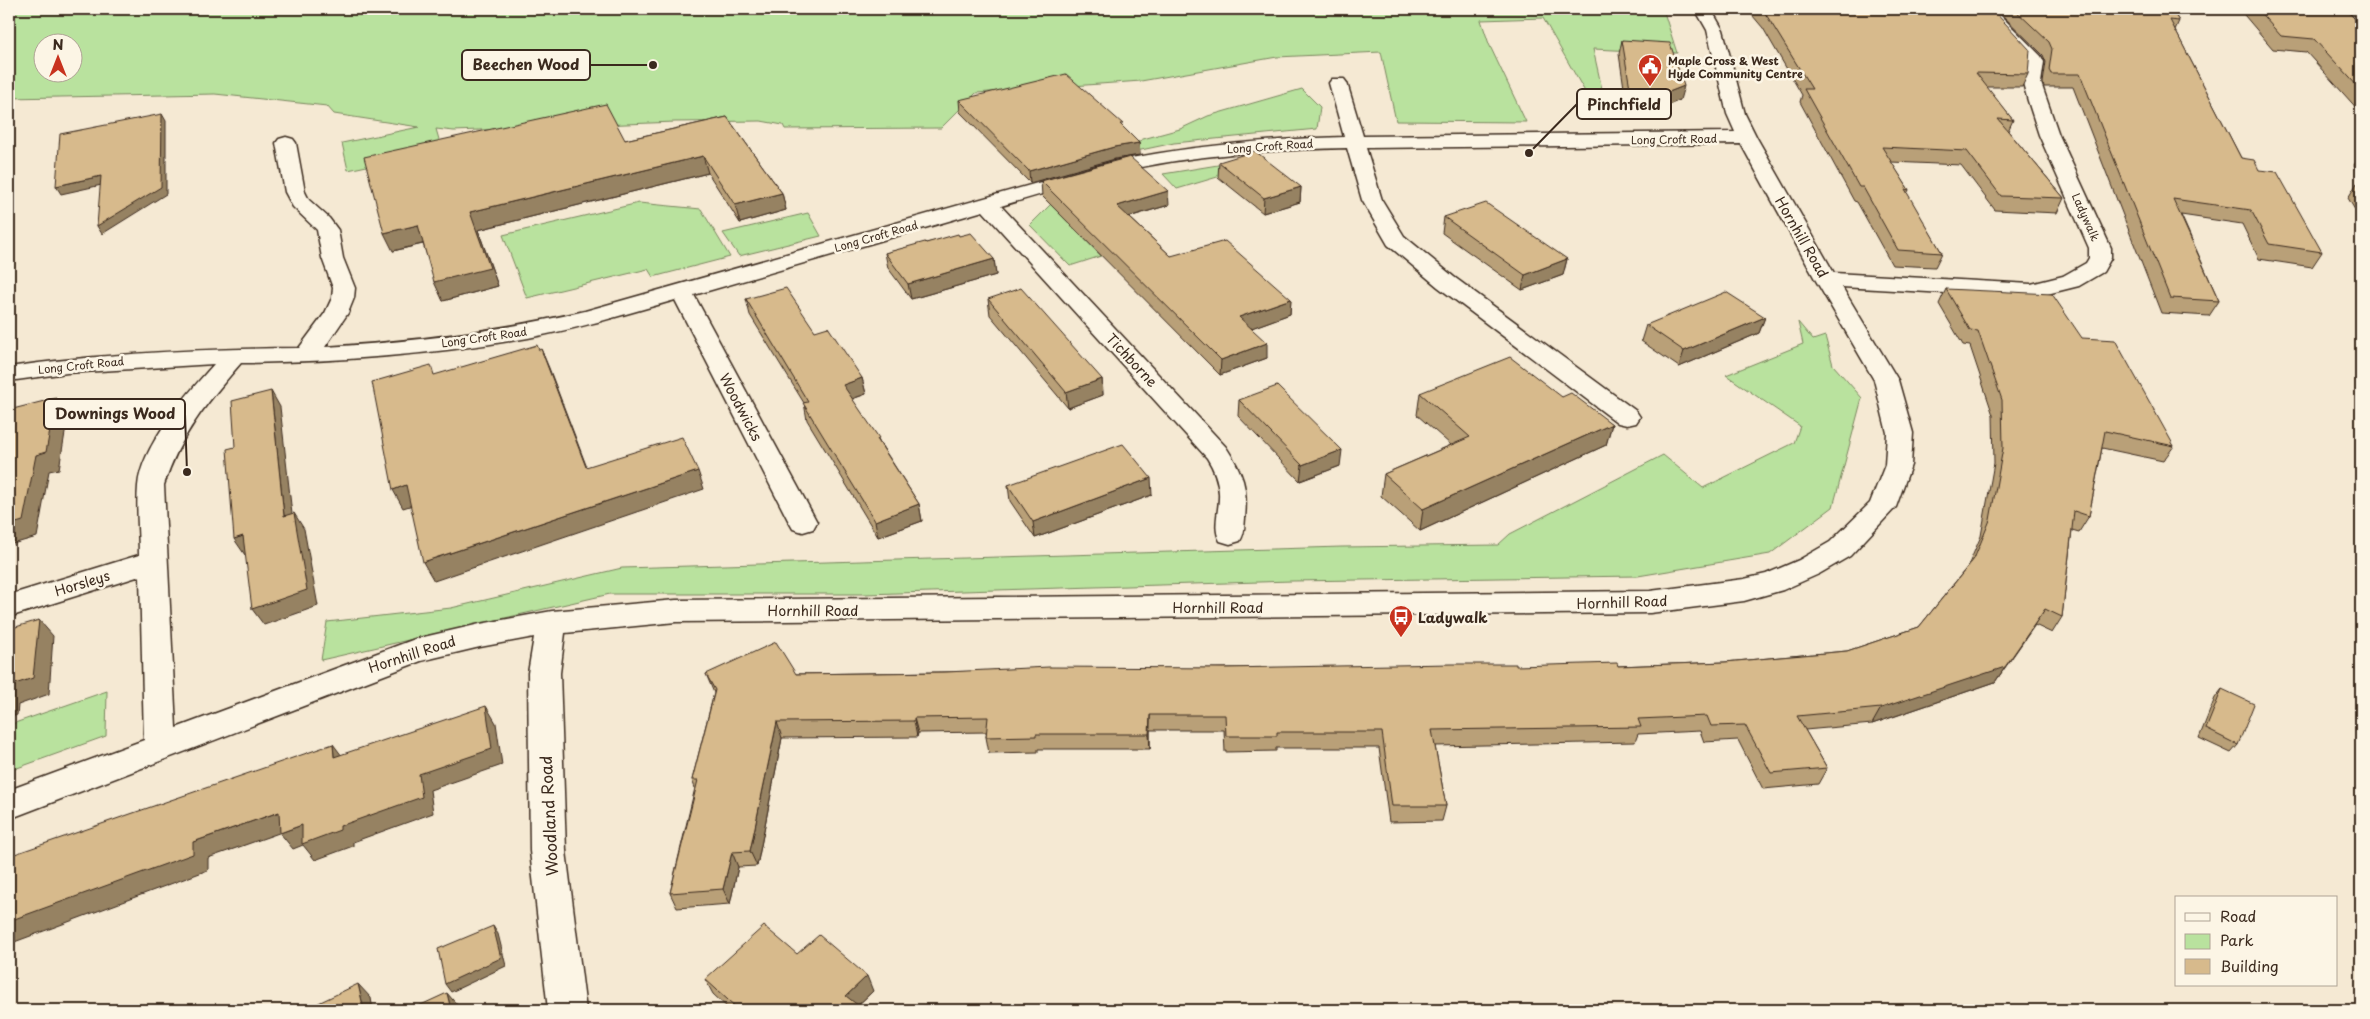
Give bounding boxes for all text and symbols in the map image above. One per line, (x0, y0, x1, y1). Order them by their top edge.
north arrow (32, 32, 82, 82)
text: N (52, 34, 64, 55)
callout: Beechen Wood (462, 50, 590, 80)
text: Beechen Wood (473, 52, 579, 75)
place label: Maple Cross & West Hyde Community Centre (1668, 52, 1803, 82)
public building icon: Maple Cross & West Hyde Community Centre (1637, 53, 1663, 87)
callout: Pinchfield (1577, 89, 1671, 119)
text: Pinchfield (1587, 92, 1661, 115)
street label: Long Croft Road (1631, 130, 1718, 148)
street label: Long Croft Road (1226, 134, 1314, 157)
street label: Ladywalk (2068, 190, 2104, 244)
street label: Hornhill Road (1770, 192, 1834, 282)
street label: Long Croft Road (832, 216, 920, 256)
street label: Long Croft Road (440, 323, 528, 351)
street label: Tichborne (1101, 328, 1163, 392)
street label: Long Croft Road (37, 352, 125, 378)
street label: Woodwicks (714, 369, 768, 445)
callout: Downings Wood (44, 399, 185, 429)
text: Downings Wood (55, 401, 175, 424)
street label: Horsleys (52, 565, 112, 601)
street label: Hornhill Road (1576, 590, 1668, 614)
street label: Hornhill Road (1173, 597, 1263, 618)
street label: Hornhill Road (768, 600, 858, 621)
bus stop icon: Ladywalk (1388, 604, 1414, 638)
place label: Ladywalk (1418, 607, 1488, 628)
street label: Hornhill Road (366, 630, 458, 678)
street label: Woodland Road (533, 755, 563, 877)
legend (2175, 896, 2338, 986)
text: Road (2220, 904, 2256, 927)
text: Park (2220, 928, 2254, 951)
text: Building (2220, 954, 2279, 977)

